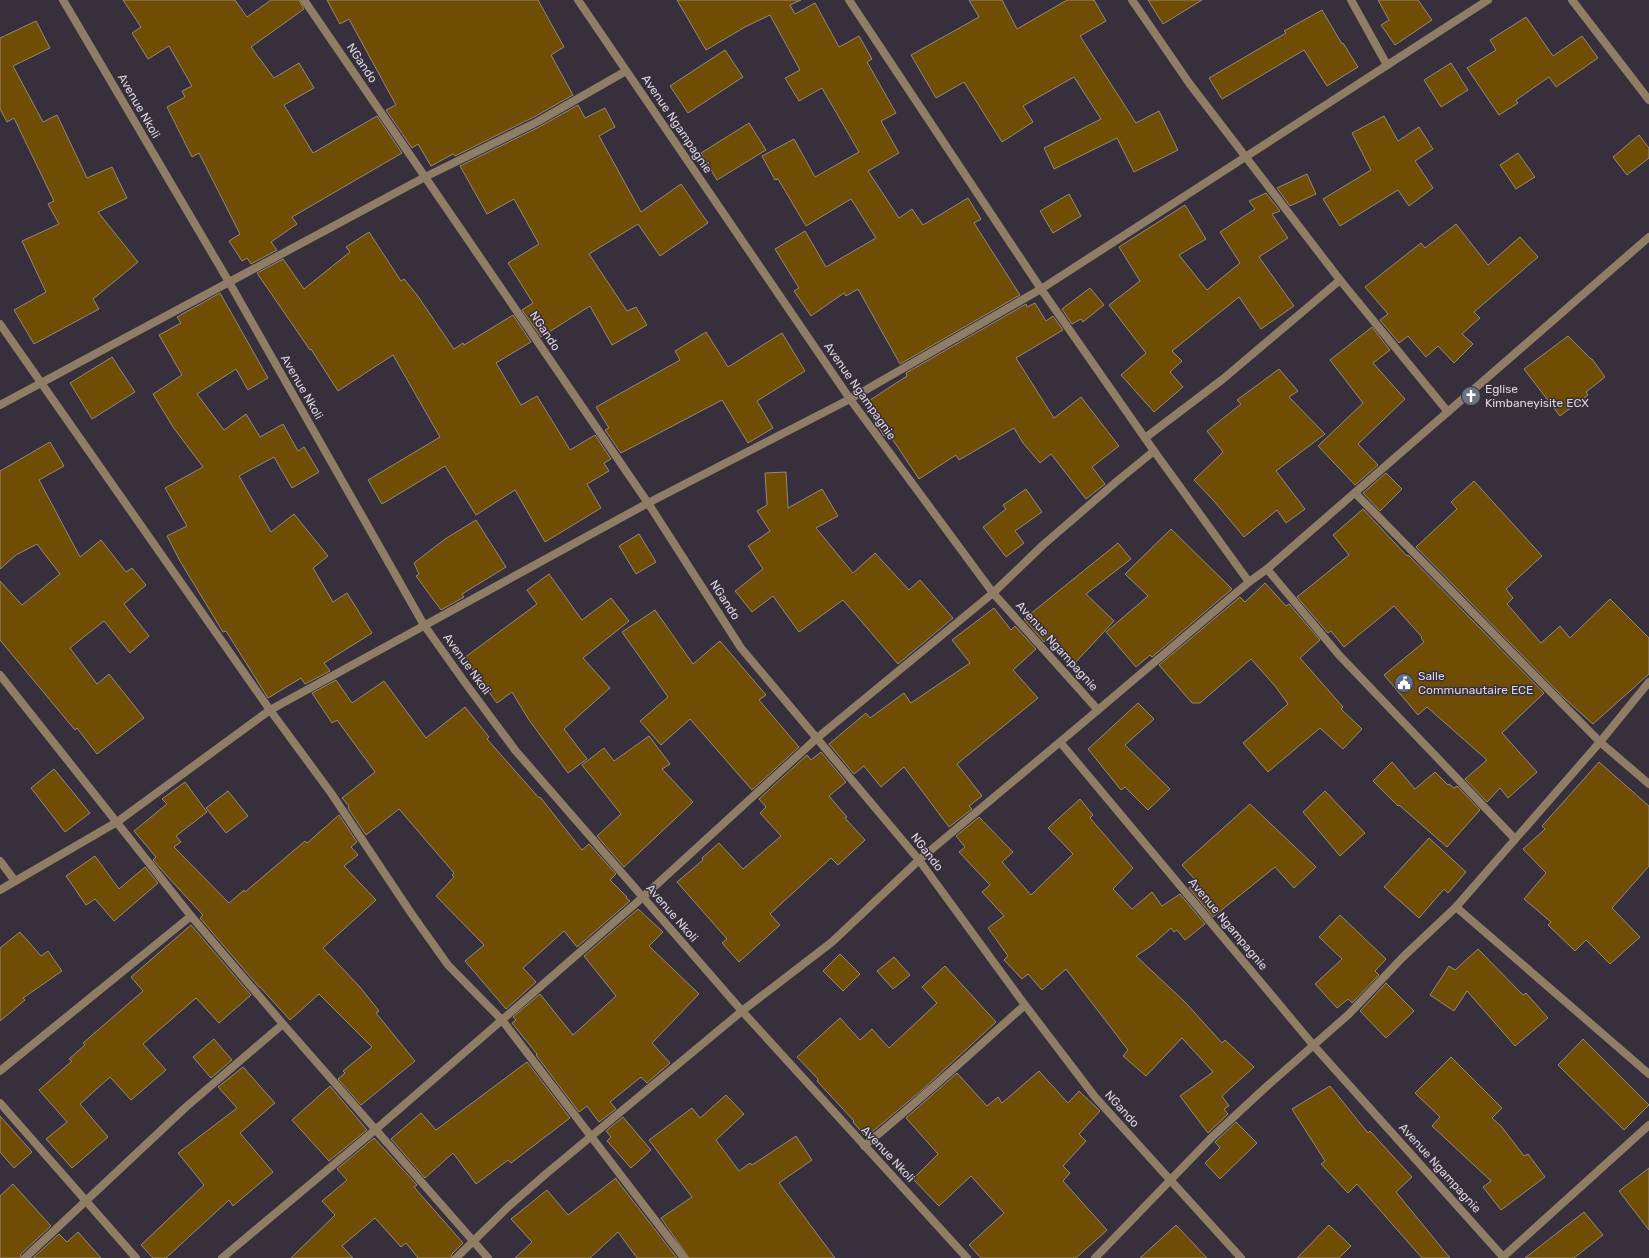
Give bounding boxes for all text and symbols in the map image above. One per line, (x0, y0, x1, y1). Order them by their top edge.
street label: NGando (344, 41, 380, 85)
street label: Avenue Nkoli (115, 71, 163, 141)
street label: Avenue Ngampagnie (639, 72, 715, 176)
street label: NGando (527, 309, 563, 353)
street label: Avenue Ngampagnie (821, 340, 899, 443)
street label: Avenue Nkoli (278, 352, 326, 422)
place label: Eglise Kimbaneyisite ECX (1485, 382, 1589, 410)
church icon: Eglise Kimbaneyisite ECX (1460, 385, 1482, 407)
street label: NGando (707, 578, 743, 623)
street label: Avenue Ngampagnie (1013, 598, 1101, 694)
street label: Avenue Nkoli (440, 631, 494, 697)
place label: Salle Communautaire ECE (1418, 669, 1533, 697)
public building icon: Salle Communautaire ECE (1393, 672, 1415, 694)
street label: NGando (908, 830, 946, 874)
street label: Avenue Ngampagnie (1185, 875, 1271, 973)
street label: Avenue Nkoli (643, 881, 701, 945)
street label: NGando (1102, 1088, 1142, 1130)
street label: Avenue Ngampagnie (1396, 1120, 1484, 1216)
street label: Avenue Nkoli (858, 1123, 918, 1185)

